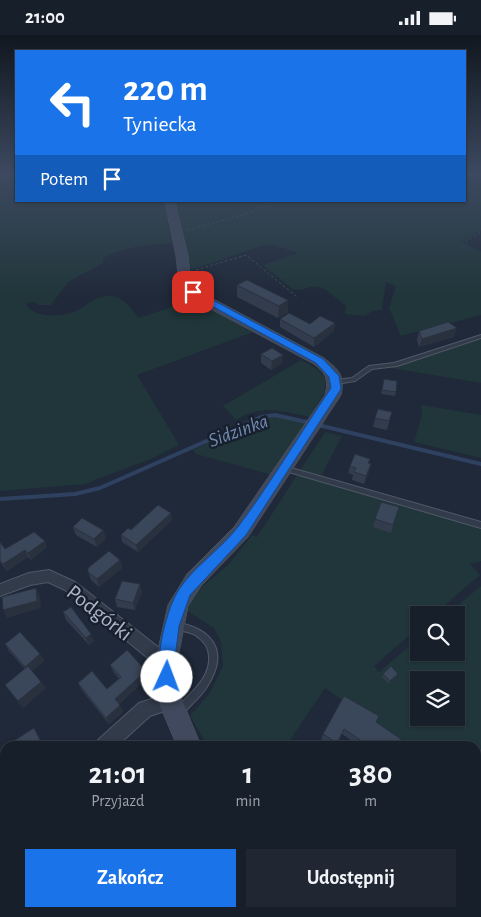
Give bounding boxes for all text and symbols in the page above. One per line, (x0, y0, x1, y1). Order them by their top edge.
text: 21:00 (25, 8, 65, 27)
icon: left (40, 70, 105, 135)
text: 220 m (123, 72, 208, 107)
text: Tyniecka (123, 113, 197, 135)
icon: arrive (98, 165, 126, 193)
text: Potem (40, 170, 88, 189)
pin (172, 271, 214, 313)
icon: arrive (179, 278, 207, 306)
water label: Sidzinka (206, 411, 271, 451)
street label: Podgórki (62, 581, 136, 645)
map controls (410, 606, 465, 726)
button: search (410, 606, 465, 661)
position arrow (140, 650, 192, 702)
button: layers (410, 671, 465, 726)
text: 21:01 (89, 759, 147, 789)
text: 1 (243, 759, 253, 789)
text: 380 (349, 759, 392, 789)
text: Przyjazd (91, 793, 144, 809)
text: min (235, 793, 260, 809)
text: m (364, 793, 377, 809)
button: Zakończ (25, 849, 236, 907)
button: Udostępnij (246, 849, 456, 907)

